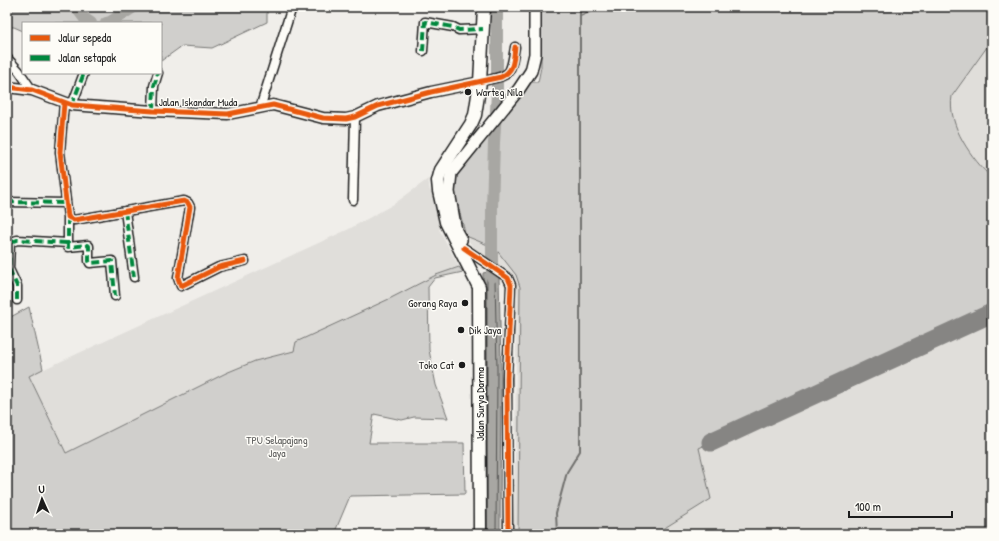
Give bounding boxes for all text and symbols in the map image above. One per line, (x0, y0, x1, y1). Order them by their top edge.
legend (22, 22, 162, 74)
text: Jalur sepeda (58, 29, 112, 46)
text: Jalan setapak (58, 49, 116, 66)
place label: Warteg Nila (476, 85, 523, 99)
marker: Warteg Nila (463, 87, 473, 97)
street label: Jalan Iskandar Muda (159, 95, 238, 109)
place label: Gorang Raya (408, 296, 458, 310)
marker: Gorang Raya (460, 298, 470, 308)
place label: Dik Jaya (469, 323, 502, 337)
marker: Dik Jaya (456, 325, 466, 335)
place label: Toko Cat (419, 358, 454, 372)
marker: Toko Cat (457, 360, 467, 370)
street label: Jalan Surya Darma (473, 366, 487, 441)
park label: TPU Selapajang Jaya (246, 433, 308, 460)
north arrow (22, 479, 62, 519)
text: U (38, 482, 45, 496)
scale bar (849, 493, 952, 519)
text: 100 m (855, 498, 881, 515)

